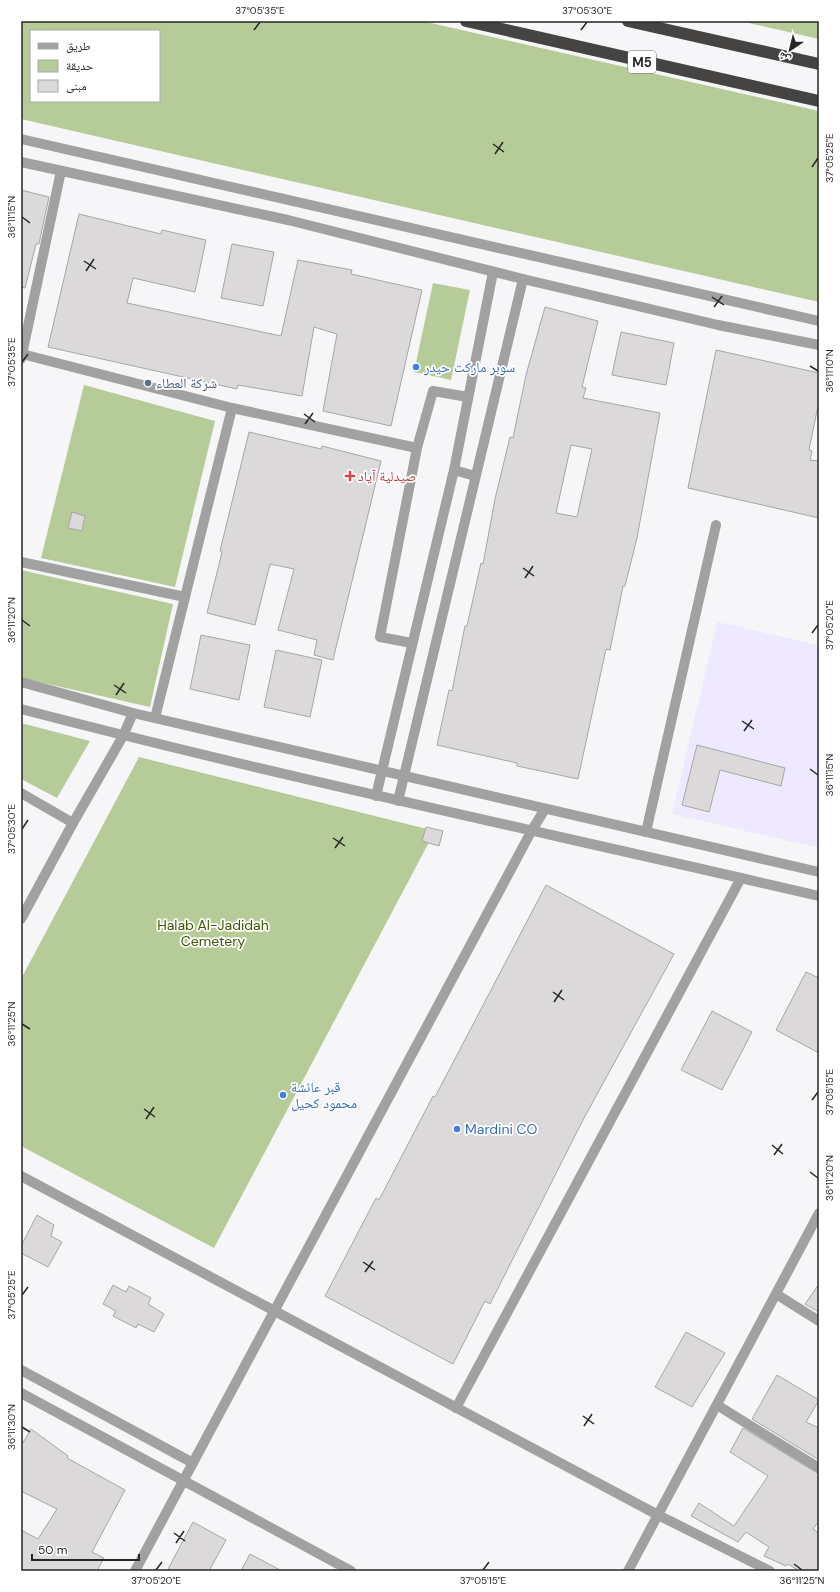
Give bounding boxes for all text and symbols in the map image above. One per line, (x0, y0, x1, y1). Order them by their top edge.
text: 37°05'35"E (235, 4, 285, 17)
text: 37°05'30"E (562, 4, 612, 17)
legend (30, 30, 160, 102)
north arrow (770, 30, 810, 70)
text: طريق (66, 38, 91, 54)
text: ش (775, 48, 794, 67)
road number: M5 (628, 51, 656, 73)
text: حديقة (66, 58, 94, 74)
text: مبنى (66, 78, 87, 94)
text: 37°05'25"E (823, 133, 836, 183)
text: 36°11'15"N (5, 196, 18, 238)
text: 37°05'35"E (5, 337, 18, 387)
text: 36°11'10"N (823, 349, 836, 393)
place label: سوبر ماركت حيدر (423, 358, 515, 376)
marker: سوبر ماركت حيدر (411, 362, 421, 372)
place label: شركة العطاء (156, 374, 217, 392)
marker: شركة العطاء (143, 378, 153, 388)
place label: صيدلية آياد (358, 467, 416, 485)
marker: صيدلية آياد (345, 471, 355, 481)
text: 36°11'20"N (5, 597, 18, 643)
text: 37°05'20"E (823, 600, 836, 650)
text: 36°11'15"N (823, 754, 836, 796)
text: 37°05'30"E (5, 804, 18, 854)
park label: Halab Al-Jadidah Cemetery (157, 916, 269, 950)
text: 36°11'25"N (5, 1001, 18, 1046)
text: 37°05'15"E (823, 1068, 836, 1115)
place label: قبر عائشة محمود كحيل (291, 1078, 357, 1112)
marker: قبر عائشة محمود كحيل (278, 1090, 288, 1100)
place label: Mardini CO (465, 1120, 538, 1138)
marker: Mardini CO (452, 1124, 462, 1134)
text: 36°11'20"N (823, 1155, 836, 1201)
text: 37°05'25"E (5, 1270, 18, 1320)
text: 36°11'30"N (5, 1404, 18, 1450)
scale bar (32, 1536, 139, 1562)
text: 50 m (38, 1542, 67, 1558)
text: 37°05'20"E (131, 1574, 181, 1587)
text: 37°05'15"E (460, 1574, 507, 1587)
text: 36°11'25"N (780, 1574, 825, 1587)

